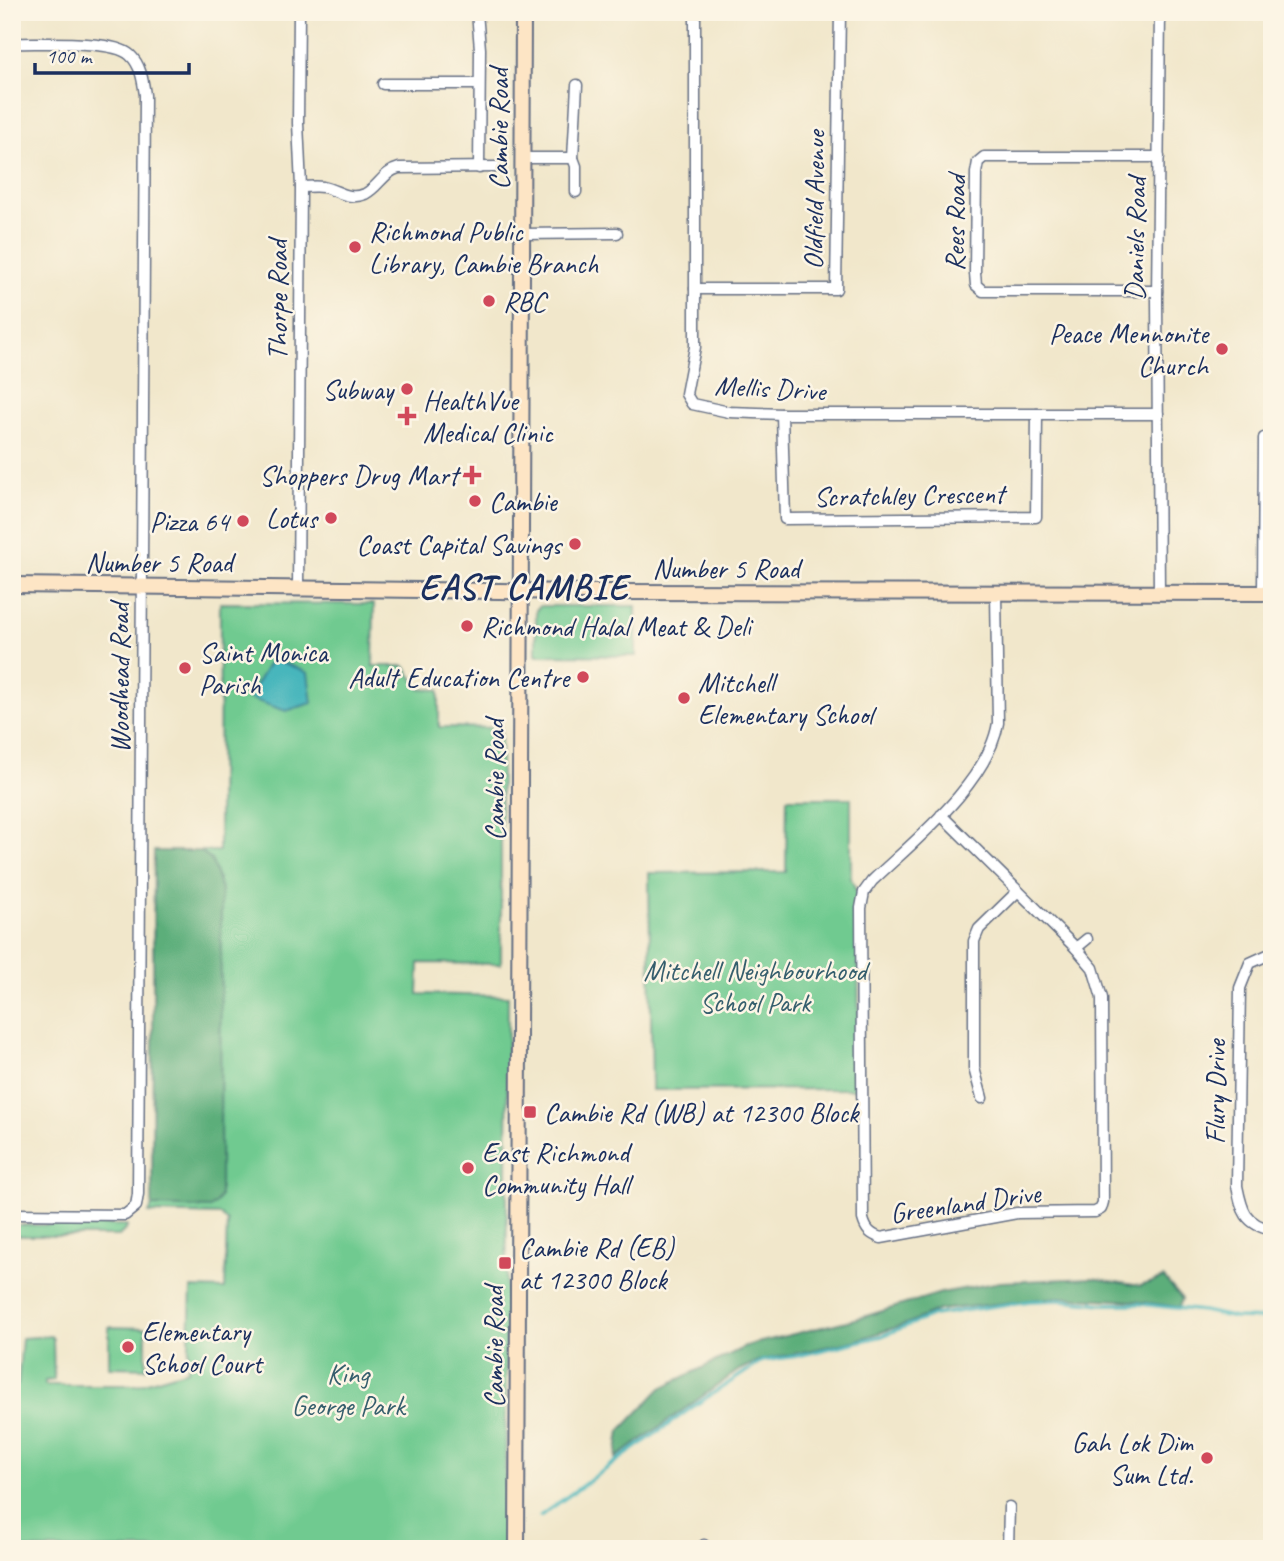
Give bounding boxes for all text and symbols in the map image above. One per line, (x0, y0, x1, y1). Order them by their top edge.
scale bar (35, 32, 189, 76)
text: 100 m (46, 43, 93, 69)
street label: Cambie Road (481, 64, 516, 190)
street label: Oldfield Avenue (795, 128, 833, 270)
street label: Rees Road (937, 171, 973, 271)
street label: Daniels Road (1116, 173, 1154, 301)
place label: Richmond Public Library, Cambie Branch (369, 214, 599, 281)
street label: Thorpe Road (260, 236, 295, 360)
marker: Richmond Public Library, Cambie Branch (347, 239, 363, 255)
place label: RBC (503, 284, 549, 319)
marker: RBC (481, 293, 497, 309)
place label: Peace Mennonite Church (1049, 316, 1210, 383)
marker: Peace Mennonite Church (1214, 341, 1230, 357)
street label: Mellis Drive (714, 368, 828, 408)
place label: Subway (322, 372, 395, 407)
marker: Subway (399, 381, 415, 397)
place label: HealthVue Medical Clinic (423, 383, 554, 450)
marker: HealthVue Medical Clinic (397, 406, 417, 426)
place label: Shoppers Drug Mart (259, 458, 462, 493)
marker: Shoppers Drug Mart (464, 467, 480, 483)
street label: Scratchley Crescent (814, 476, 1008, 514)
place label: Cambie (489, 484, 559, 519)
marker: Cambie (467, 493, 483, 509)
place label: Lotus (266, 501, 319, 536)
place label: Pizza 64 (150, 504, 231, 539)
marker: Lotus (323, 510, 339, 526)
marker: Pizza 64 (235, 513, 251, 529)
place label: Coast Capital Savings (357, 527, 563, 562)
marker: Coast Capital Savings (567, 536, 583, 552)
street label: Number 5 Road (85, 545, 237, 580)
street label: Number 5 Road (652, 551, 804, 586)
district label: EAST CAMBIE (419, 565, 632, 610)
street label: Woodhead Road (102, 599, 137, 753)
place label: Richmond Halal Meat & Deli (481, 609, 755, 644)
marker: Richmond Halal Meat & Deli (459, 618, 475, 634)
place label: Saint Monica Parish (199, 635, 329, 702)
marker: Saint Monica Parish (177, 660, 193, 676)
place label: Adult Education Centre (348, 660, 571, 695)
place label: Mitchell Elementary School (698, 665, 878, 732)
marker: Adult Education Centre (575, 669, 591, 685)
marker: Mitchell Elementary School (676, 690, 692, 706)
street label: Cambie Road (477, 715, 512, 841)
park label: Mitchell Neighbourhood School Park (643, 953, 871, 1020)
street label: Flury Drive (1198, 1038, 1233, 1144)
place label: Cambie Rd (WB) at 12300 Block (544, 1095, 860, 1130)
marker: Cambie Rd (WB) at 12300 Block (522, 1104, 538, 1120)
place label: East Richmond Community Hall (482, 1135, 634, 1202)
marker: East Richmond Community Hall (460, 1160, 476, 1176)
street label: Greenland Drive (888, 1175, 1044, 1231)
place label: Cambie Rd (EB) at 12300 Block (519, 1230, 676, 1297)
marker: Cambie Rd (EB) at 12300 Block (497, 1255, 513, 1271)
street label: Cambie Road (476, 1282, 511, 1408)
place label: Elementary School Court (142, 1314, 265, 1381)
marker: Elementary School Court (120, 1339, 136, 1355)
park label: King George Park (292, 1356, 407, 1423)
place label: Gah Lok Dim Sum Ltd. (1071, 1425, 1194, 1492)
marker: Gah Lok Dim Sum Ltd. (1199, 1450, 1215, 1466)

